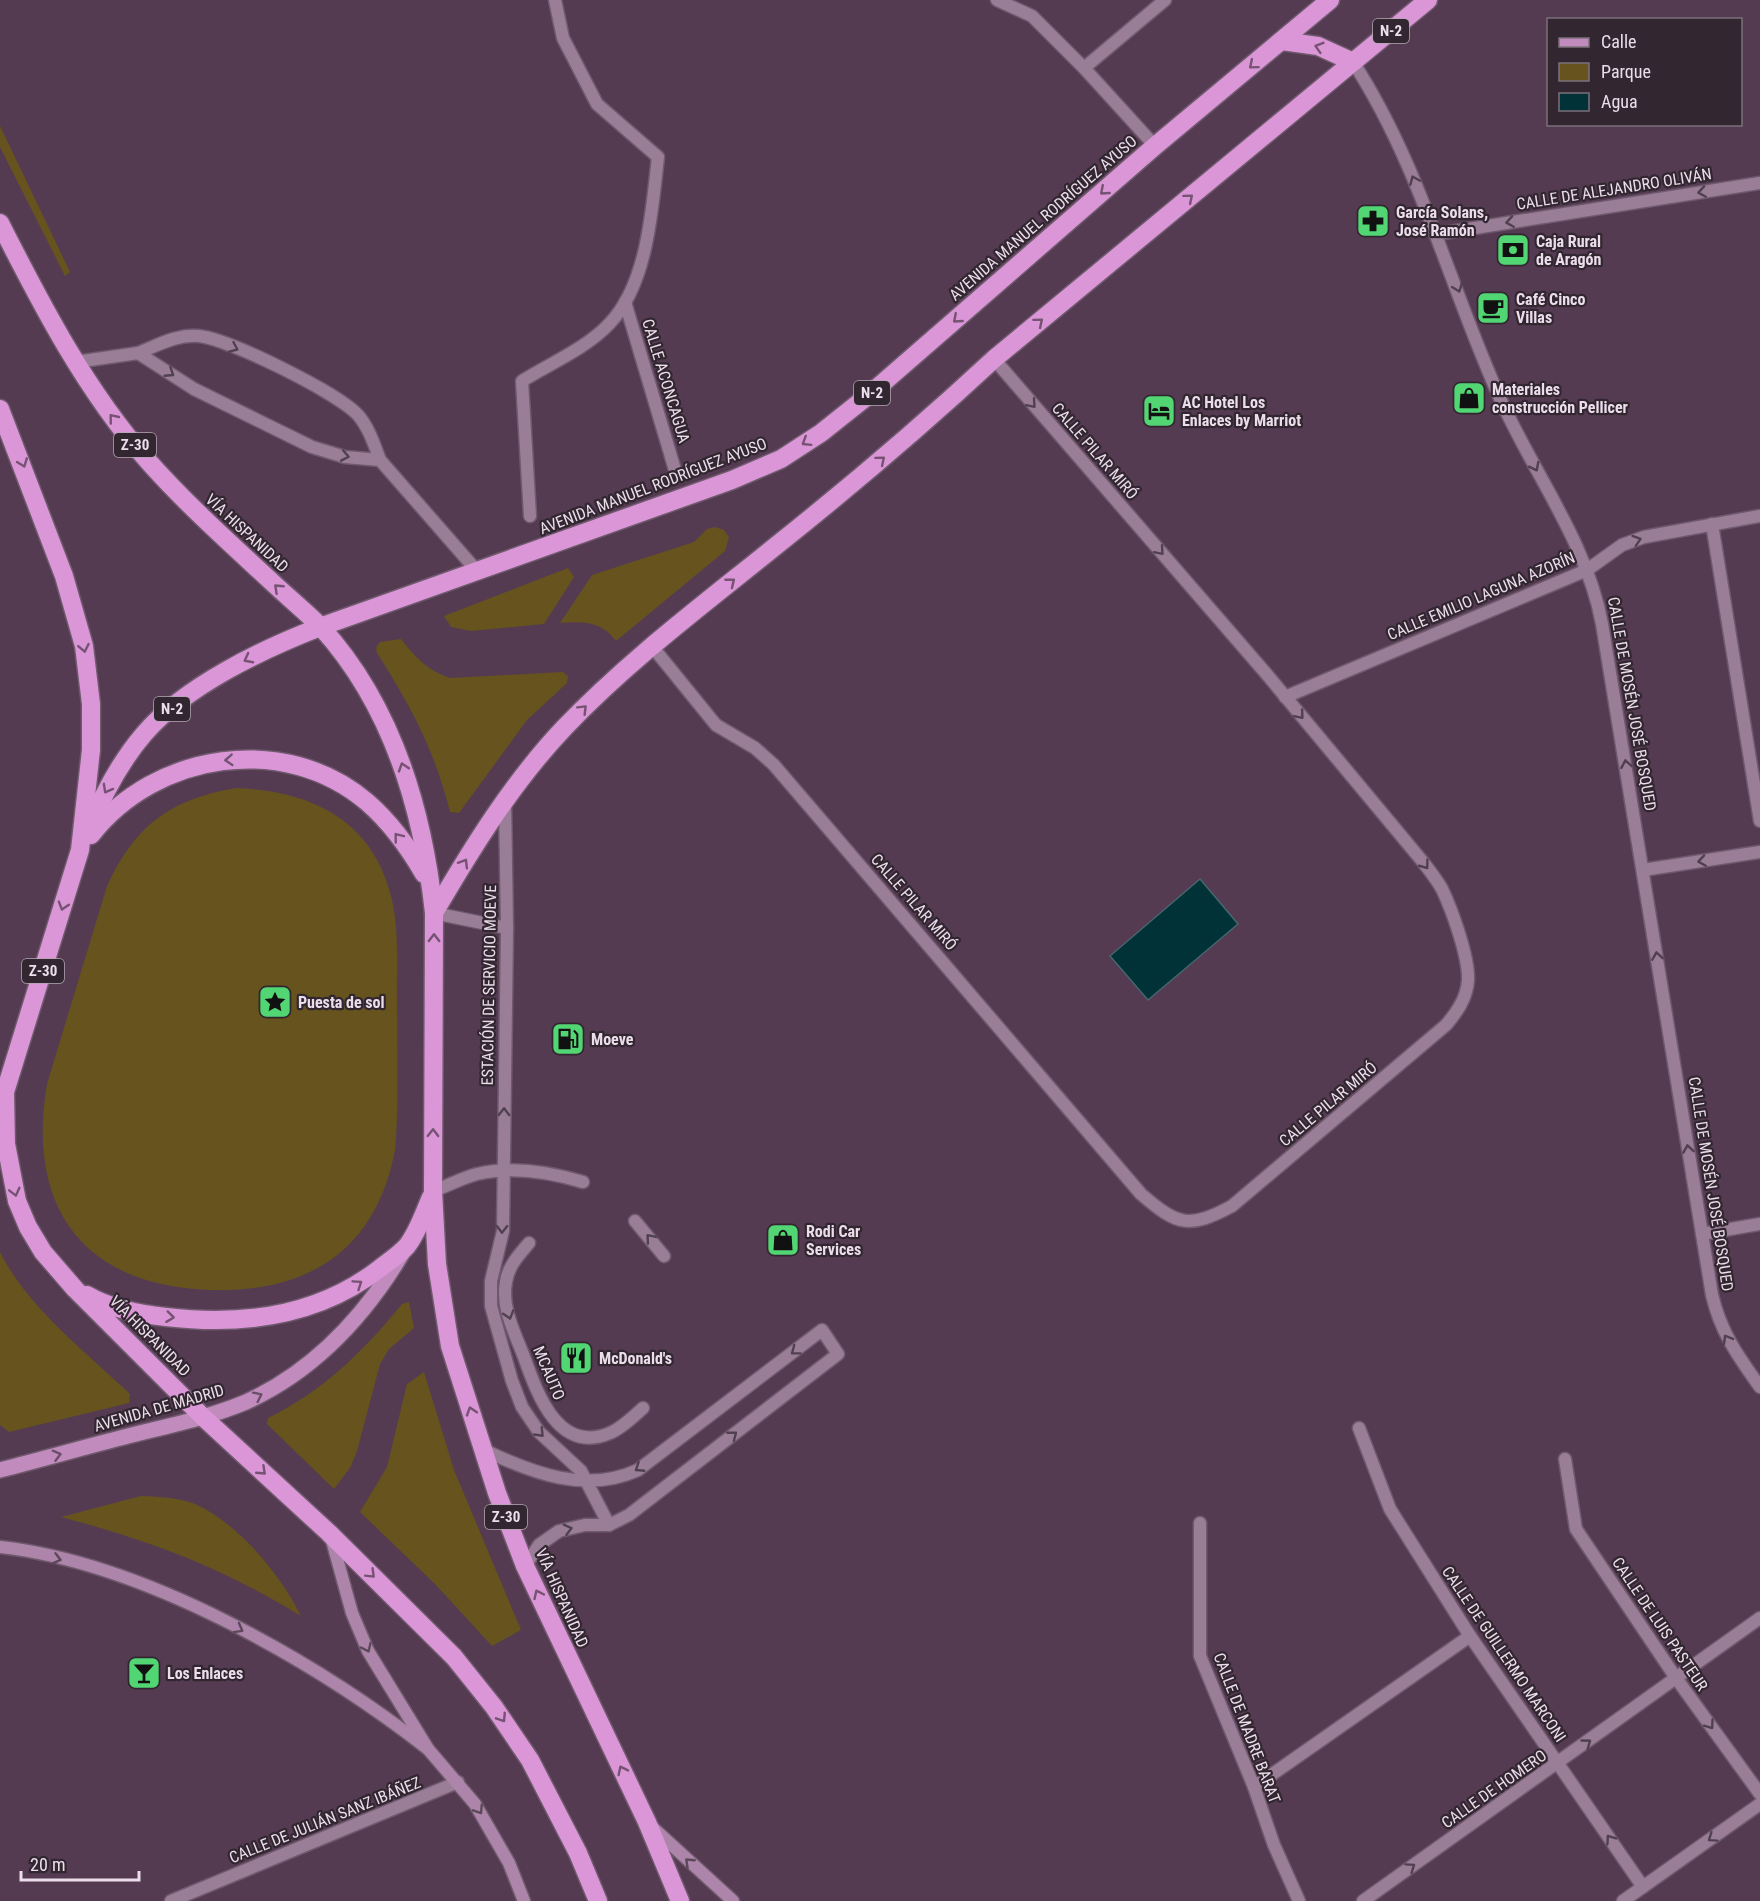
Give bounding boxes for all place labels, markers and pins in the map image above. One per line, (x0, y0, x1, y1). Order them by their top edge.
pharmacy icon: García Solans, José Ramón (1355, 203, 1391, 239)
place label: García Solans, José Ramón (1396, 203, 1488, 240)
bank icon: Caja Rural de Aragón (1495, 232, 1531, 268)
place label: Caja Rural de Aragón (1536, 232, 1601, 269)
cafe icon: Café Cinco Villas (1475, 290, 1511, 326)
place label: Café Cinco Villas (1516, 290, 1585, 327)
shop icon: Materiales construcción Pellicer (1451, 380, 1487, 416)
place label: Materiales construcción Pellicer (1492, 380, 1628, 417)
hotel icon: AC Hotel Los Enlaces by Marriot (1141, 393, 1177, 429)
place label: AC Hotel Los Enlaces by Marriot (1182, 393, 1301, 430)
place icon: Puesta de sol (257, 984, 293, 1020)
place label: Puesta de sol (298, 993, 385, 1012)
fuel station icon: Moeve (550, 1021, 586, 1057)
place label: Moeve (591, 1030, 634, 1049)
shop icon: Rodi Car Services (765, 1222, 801, 1258)
place label: Rodi Car Services (806, 1222, 861, 1259)
restaurant icon: McDonald's (558, 1340, 594, 1376)
place label: McDonald's (599, 1349, 672, 1368)
bar icon: Los Enlaces (126, 1655, 162, 1691)
place label: Los Enlaces (167, 1664, 243, 1683)

